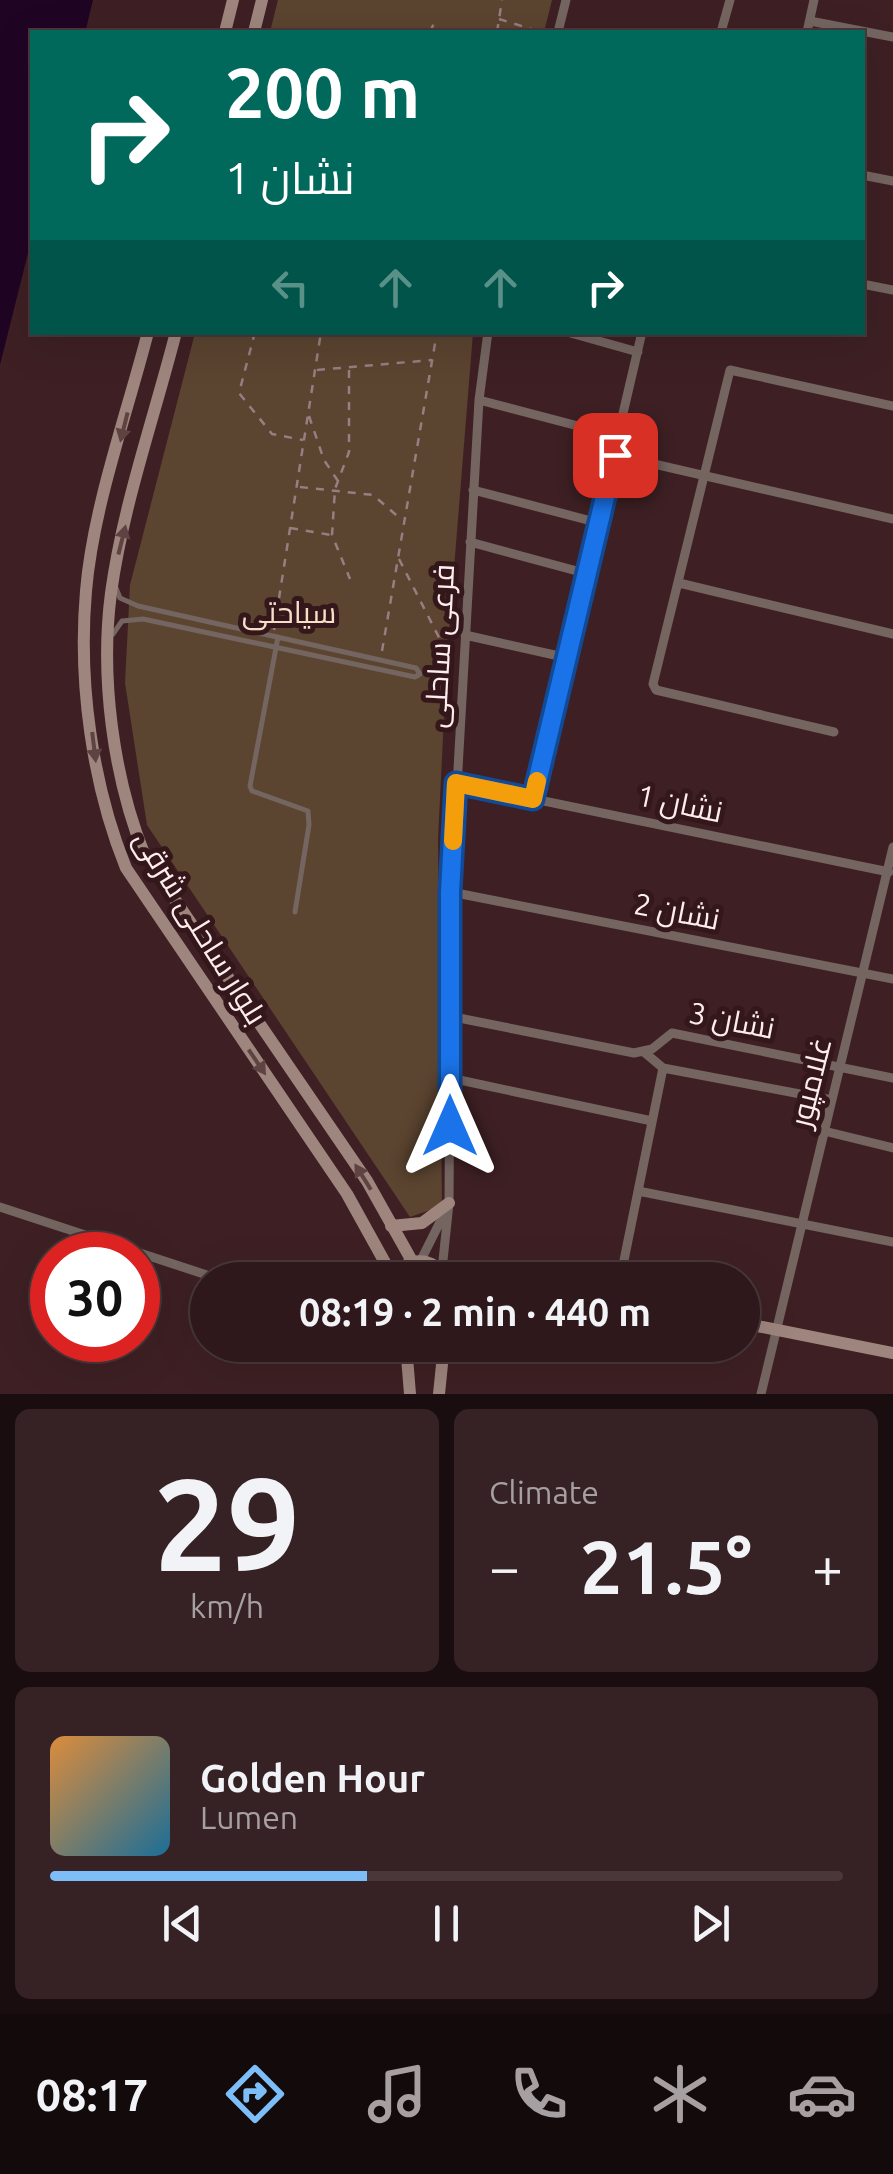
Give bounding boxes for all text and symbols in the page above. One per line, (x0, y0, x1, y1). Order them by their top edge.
text: 200 m (225, 53, 420, 131)
icon: right (60, 70, 190, 200)
text: نشان 1 (225, 152, 355, 203)
icon: left (263, 260, 318, 315)
icon: ahead (368, 260, 423, 315)
icon: ahead (473, 260, 528, 315)
icon: right (578, 260, 633, 315)
one-way arrow (115, 412, 131, 443)
pin (573, 413, 658, 498)
icon: arrive (588, 428, 643, 483)
one-way arrow (115, 524, 130, 555)
street label: فرعی ساحلی (418, 563, 462, 729)
park label: سیاحتی (242, 595, 336, 631)
one-way arrow (86, 732, 102, 763)
street label: نشان 1 (634, 777, 726, 830)
street label: بلوار ساحلی شرقی (126, 824, 274, 1031)
street label: نشان 2 (631, 886, 723, 937)
street label: نشان 3 (686, 995, 778, 1046)
street label: غلامپور (782, 1034, 840, 1133)
one-way arrow (248, 1048, 266, 1075)
position arrow (398, 1074, 502, 1178)
one-way arrow (355, 1163, 373, 1191)
speed limit sign: 30 (30, 1232, 160, 1362)
text: 08:19 · 2 min · 440 m (299, 1291, 651, 1333)
text: 29 (154, 1450, 300, 1596)
text: Climate (489, 1474, 599, 1510)
text: 21.5° (580, 1524, 752, 1608)
text: − (489, 1536, 520, 1597)
text: + (812, 1536, 843, 1597)
text: km/h (190, 1588, 264, 1624)
text: Golden Hour (200, 1757, 425, 1799)
text: Lumen (200, 1799, 298, 1835)
icon: previous (155, 1896, 210, 1951)
icon: pause (419, 1896, 474, 1951)
icon: next (683, 1896, 738, 1951)
icon: directions (220, 2059, 290, 2129)
icon: music (362, 2059, 432, 2129)
icon: phone (504, 2059, 574, 2129)
icon: climate (645, 2059, 715, 2129)
icon: car (787, 2059, 857, 2129)
text: 08:17 (36, 2069, 148, 2120)

